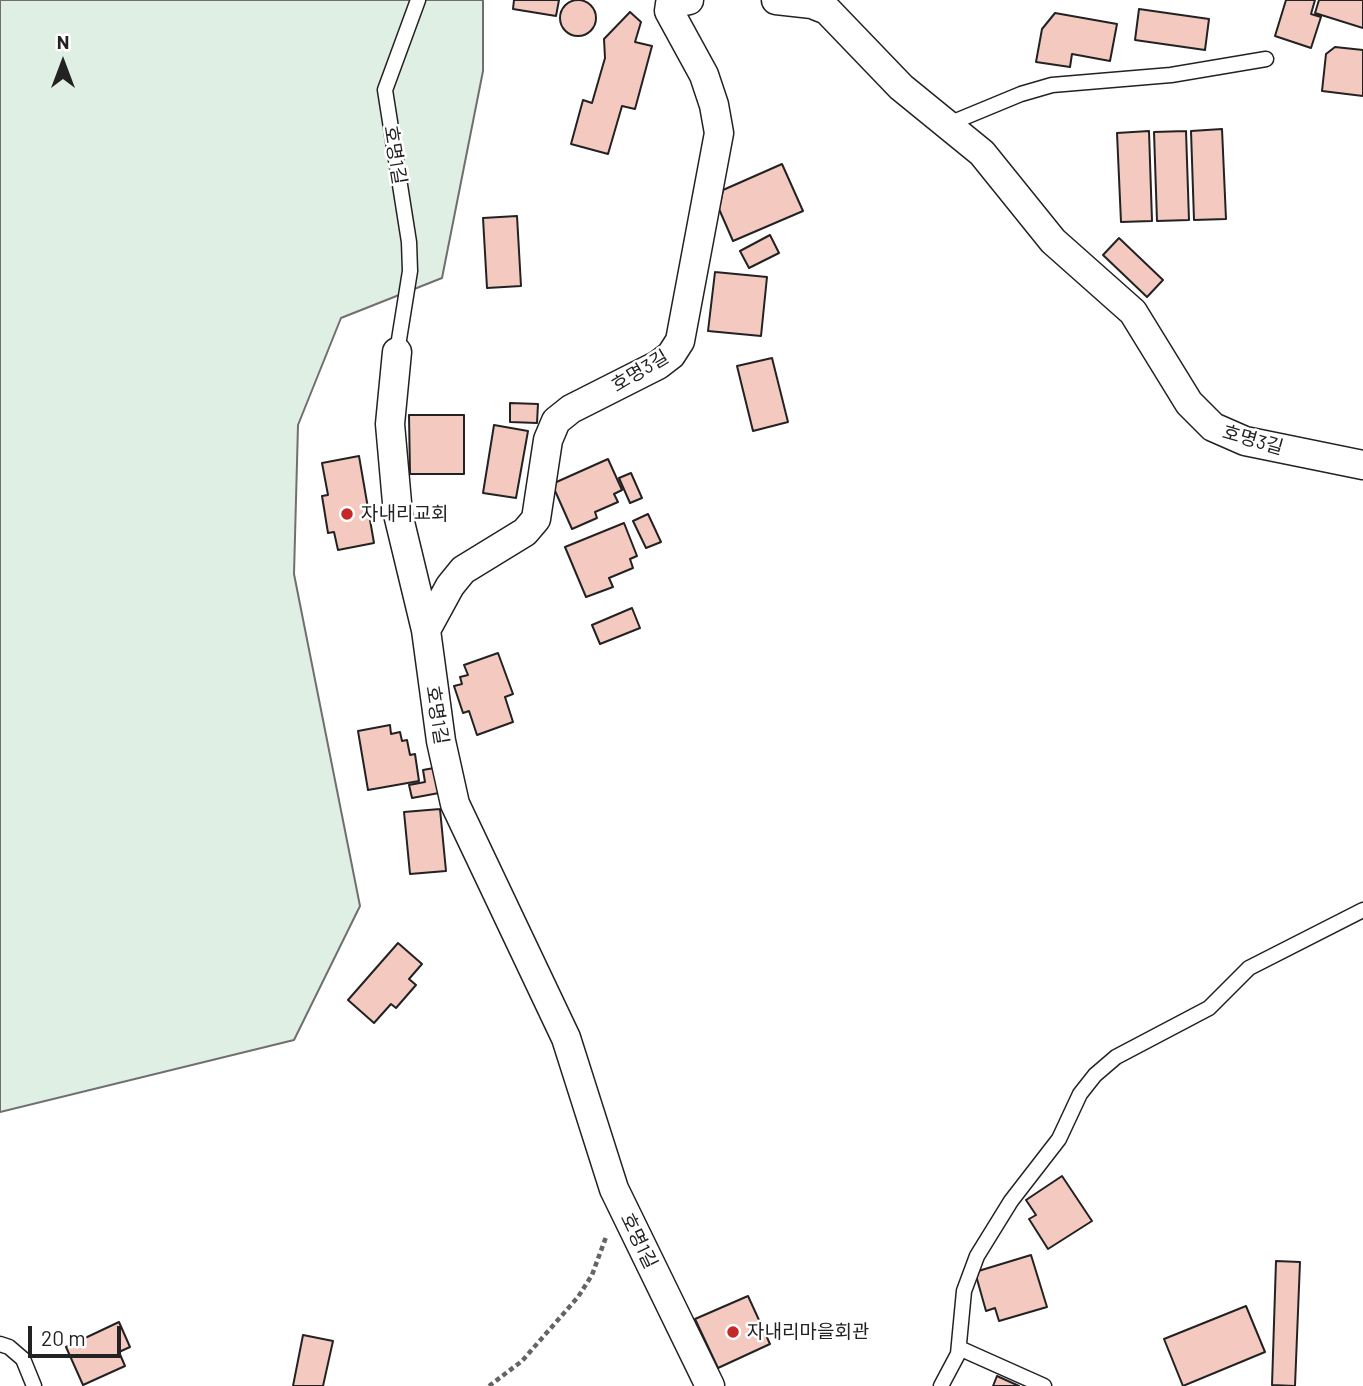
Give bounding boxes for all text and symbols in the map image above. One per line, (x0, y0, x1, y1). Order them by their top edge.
north arrow (28, 28, 98, 98)
text: N (57, 30, 69, 53)
street label: 호명1길 (379, 124, 411, 186)
street label: 호명3길 (607, 345, 673, 397)
street label: 호명3길 (1220, 420, 1286, 460)
place label: 자내리교회 (361, 503, 448, 525)
marker: 자내리교회 (339, 506, 355, 522)
street label: 호명1길 (421, 684, 453, 746)
street label: 호명1길 (616, 1209, 662, 1273)
scale bar (32, 1312, 124, 1356)
place label: 자내리마을회관 (747, 1321, 869, 1343)
marker: 자내리마을회관 (725, 1324, 741, 1340)
text: 20 m (41, 1325, 86, 1350)

